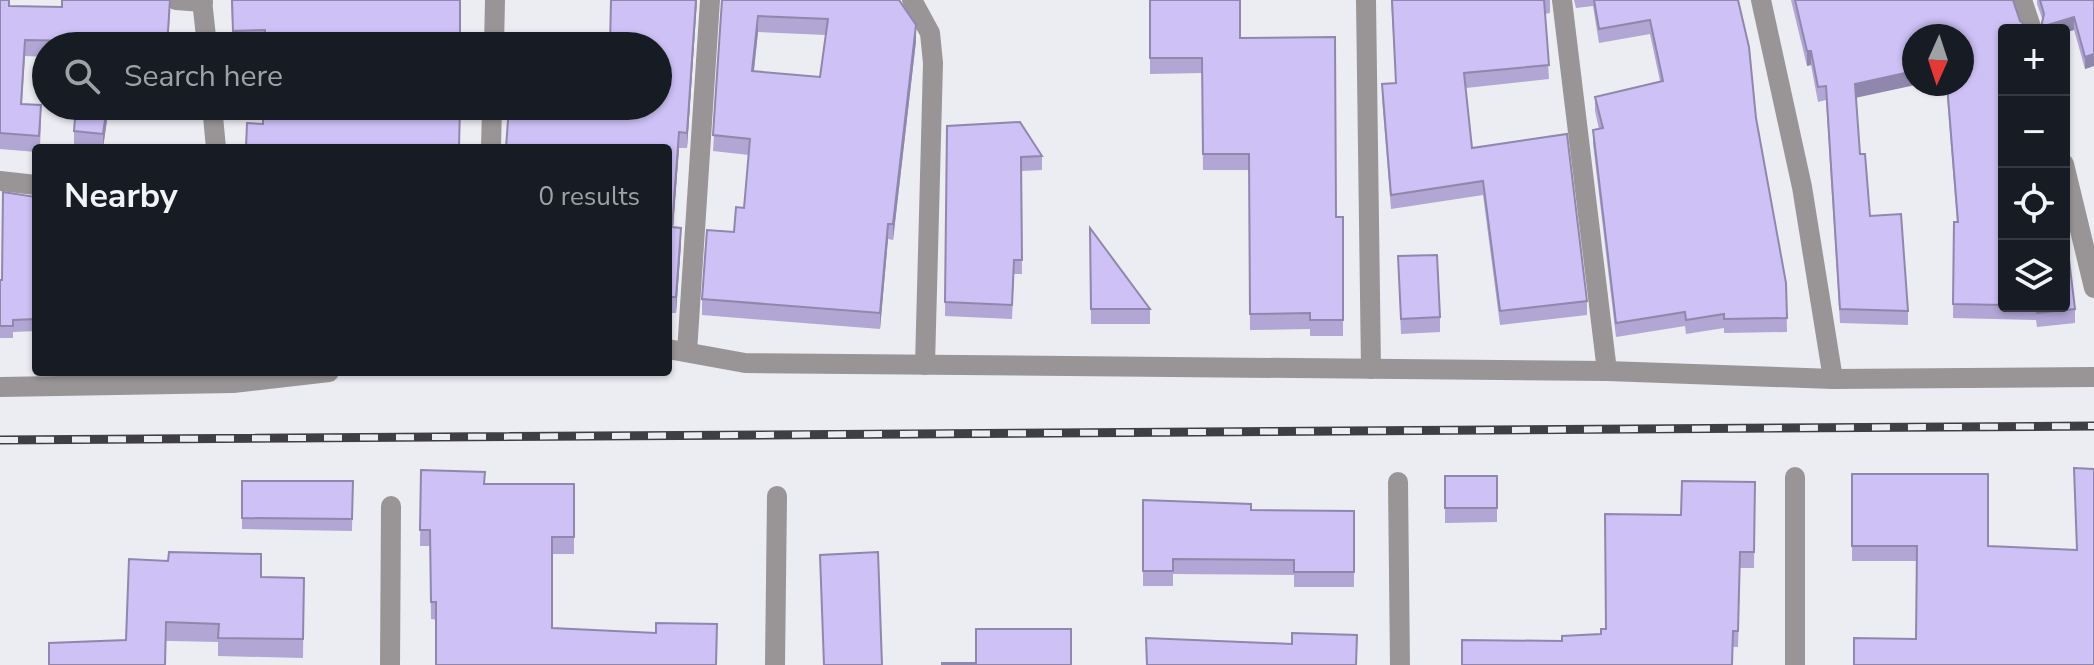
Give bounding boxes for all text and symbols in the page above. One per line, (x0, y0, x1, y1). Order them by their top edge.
north arrow (1902, 24, 1974, 96)
map controls (1998, 24, 2070, 312)
button: + (1998, 24, 2070, 96)
search box (32, 32, 672, 120)
icon: search (60, 54, 104, 98)
text: Search here (124, 56, 283, 97)
button: − (1998, 96, 2070, 168)
button: locate (1998, 168, 2070, 240)
text: Nearby (64, 173, 178, 219)
text: 0 results (539, 179, 640, 214)
button: layers (1998, 240, 2070, 312)

